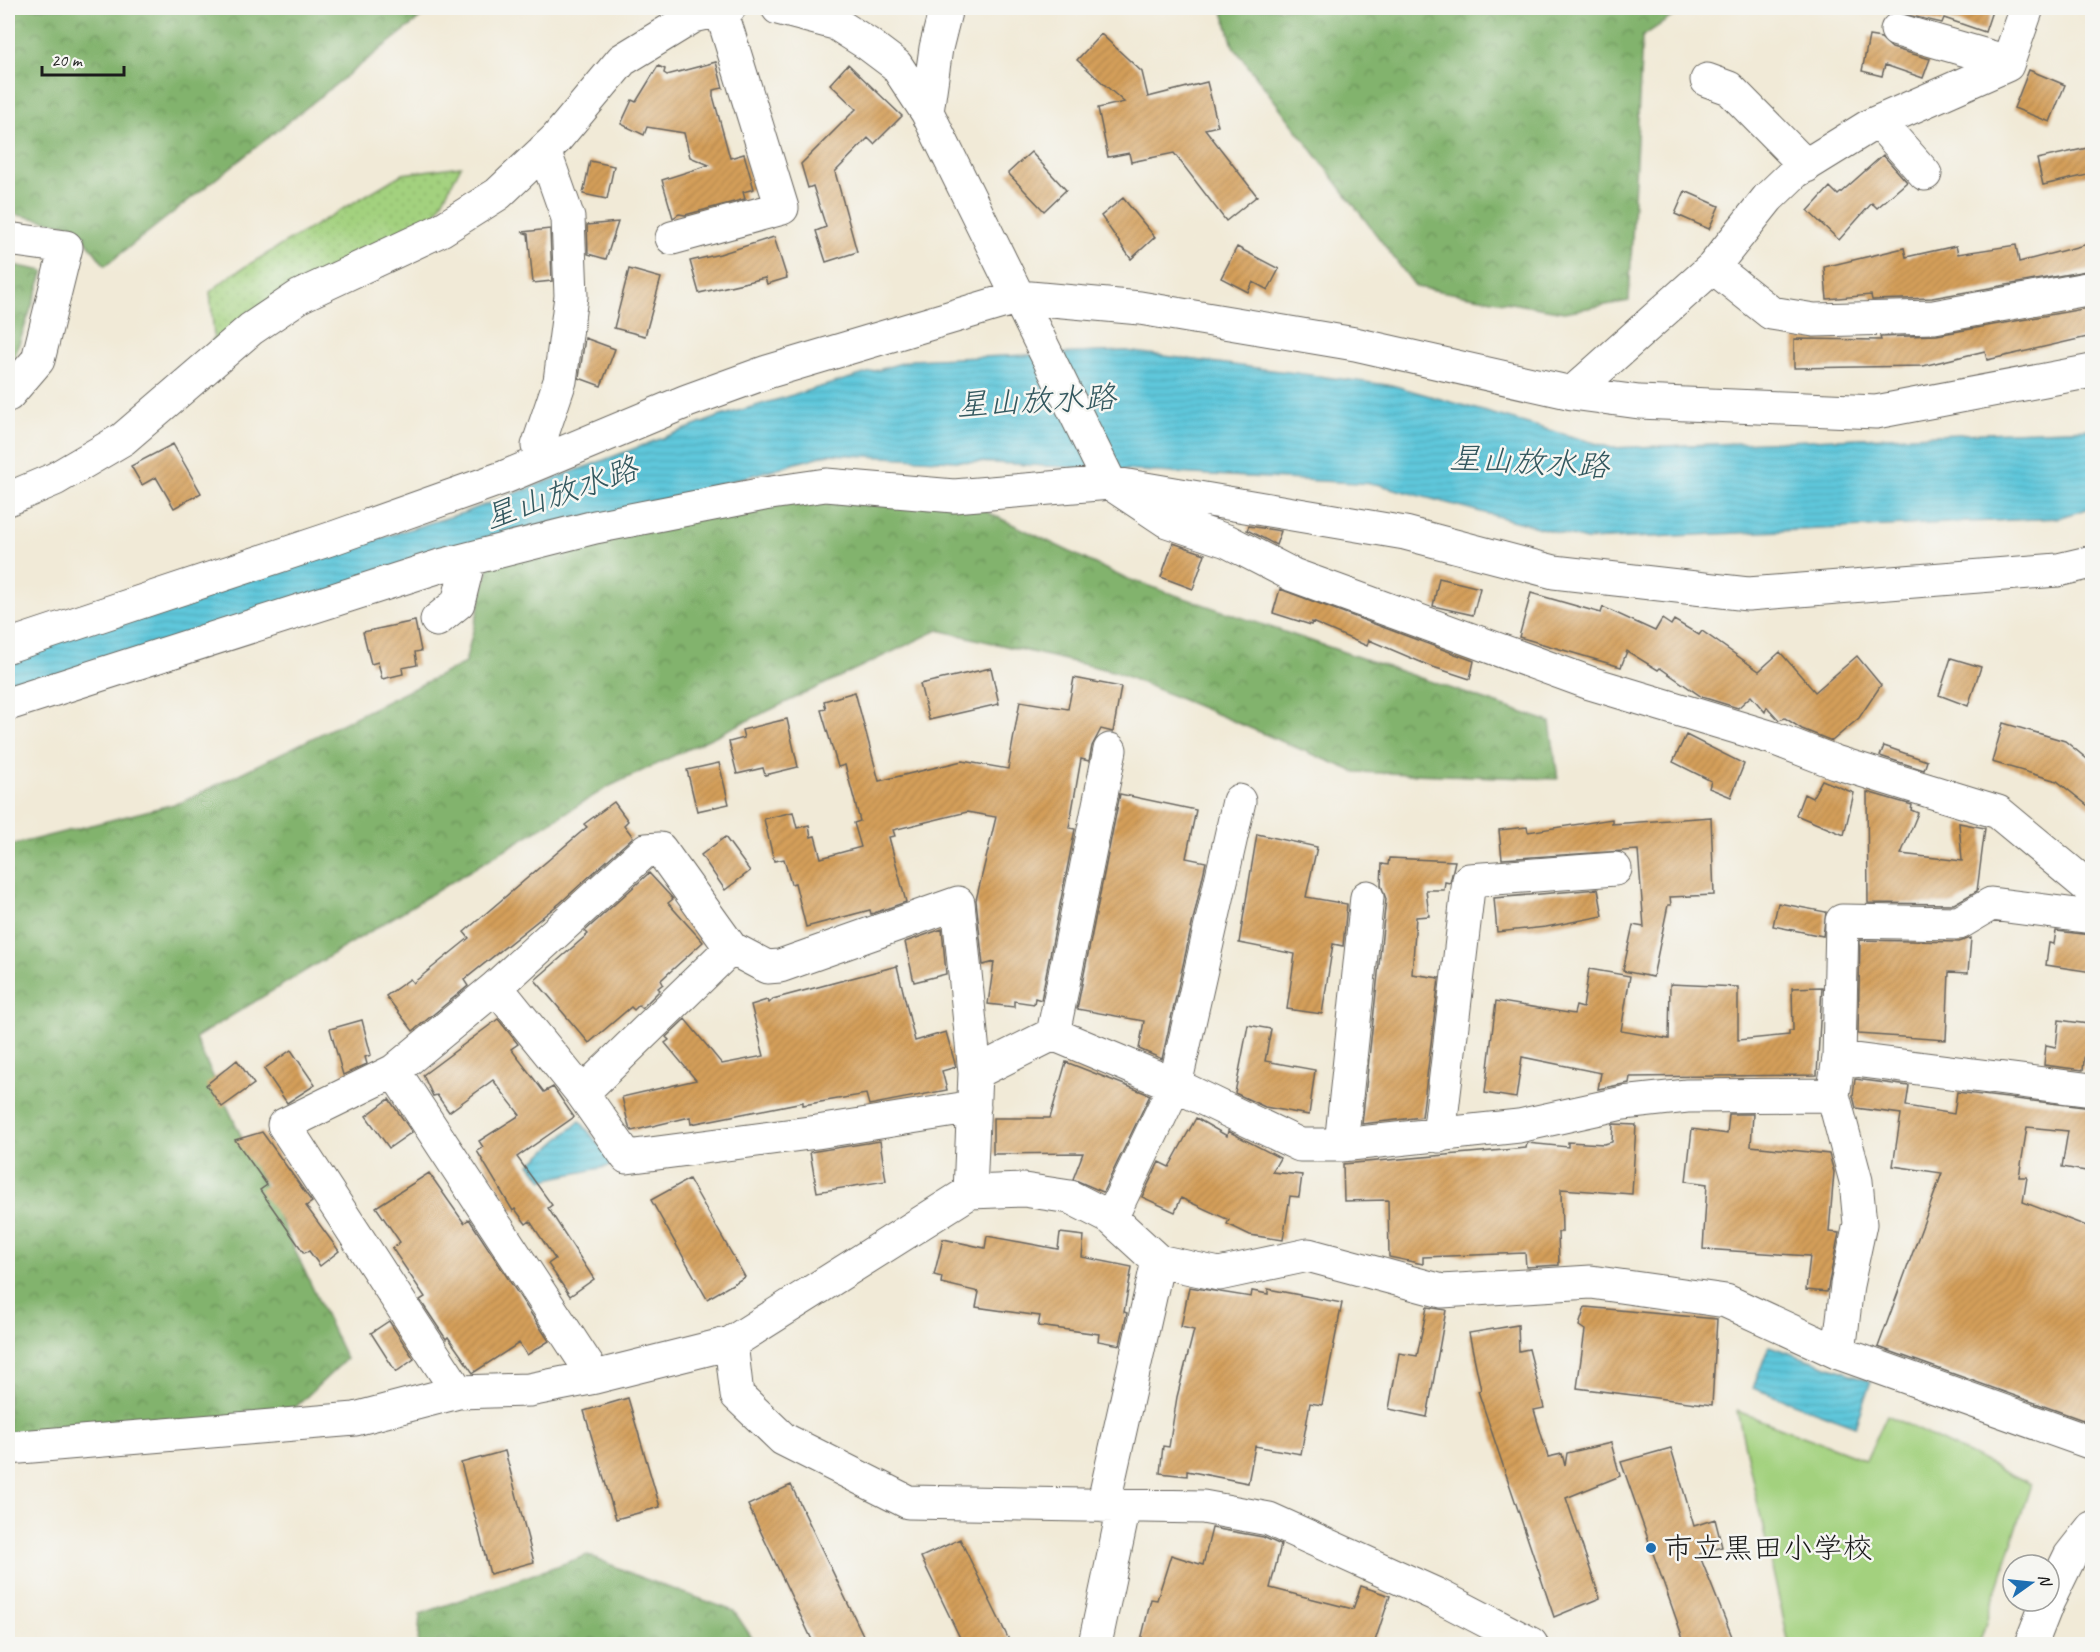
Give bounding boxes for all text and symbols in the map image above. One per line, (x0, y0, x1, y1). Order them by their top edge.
scale bar (42, 39, 124, 77)
text: 20 m (51, 49, 84, 71)
water label: 星山放水路 (955, 376, 1119, 426)
water label: 星山放水路 (1448, 437, 1612, 487)
water label: 星山放水路 (479, 447, 645, 538)
place label: 市立黒田小学校 (1663, 1529, 1873, 1567)
marker: 市立黒田小学校 (1644, 1541, 1658, 1555)
north arrow (2001, 1553, 2061, 1613)
text: N (2034, 1572, 2056, 1590)

